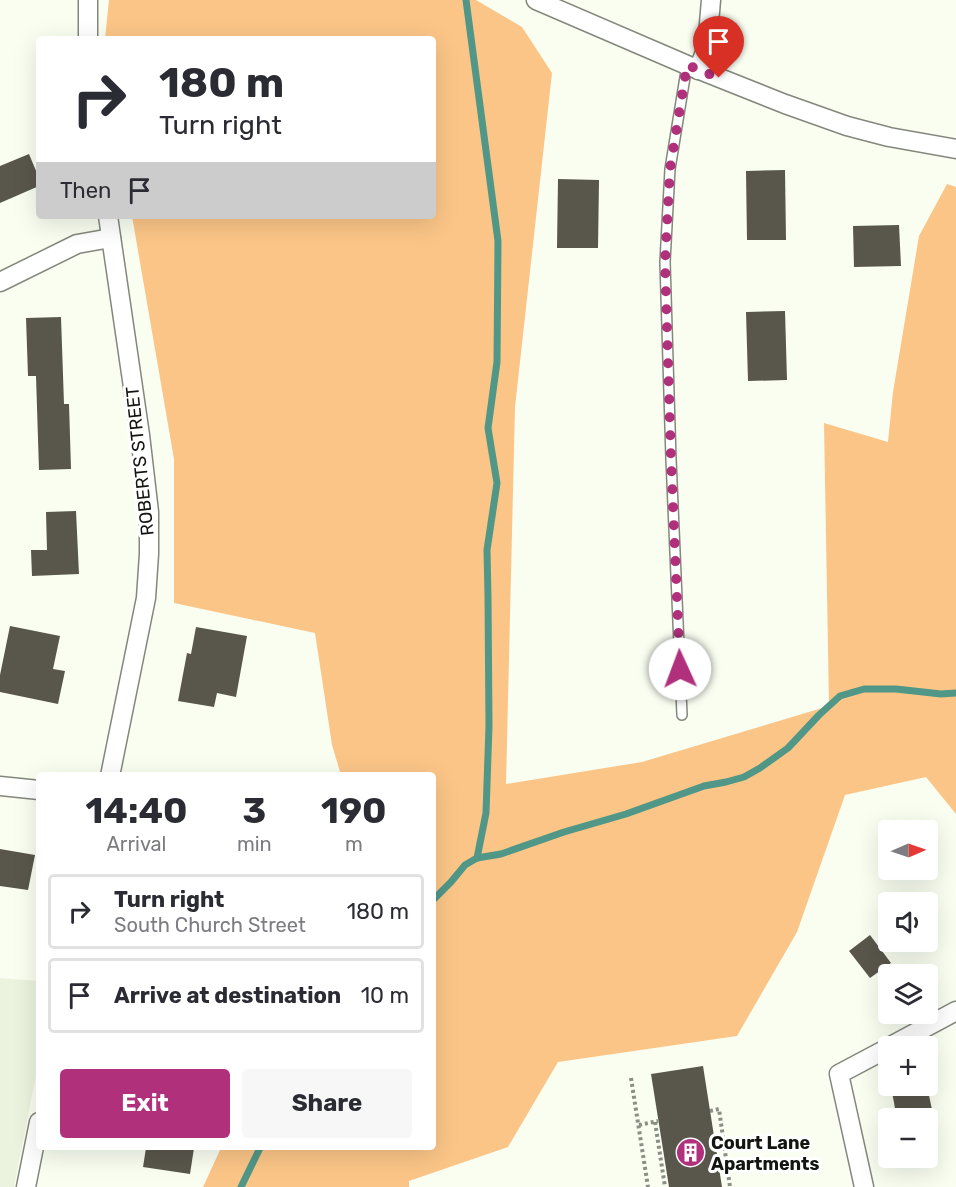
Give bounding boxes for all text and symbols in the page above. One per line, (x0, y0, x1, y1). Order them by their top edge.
pin (693, 16, 744, 78)
icon: arrive (702, 25, 735, 58)
text: 180 m (159, 58, 284, 108)
icon: right (60, 60, 138, 138)
text: Turn right (159, 109, 282, 141)
icon: arrive (123, 174, 156, 207)
text: Then (60, 177, 111, 204)
street label: ROBERTS STREET (121, 385, 159, 537)
position arrow (648, 637, 712, 701)
text: 14:40 (85, 789, 187, 832)
text: 3 (242, 789, 266, 832)
text: 190 (321, 789, 387, 832)
north arrow (878, 820, 938, 880)
map controls (878, 820, 938, 1168)
text: Arrival (106, 832, 166, 856)
text: min (237, 832, 272, 856)
text: m (345, 832, 363, 856)
text: Turn right (114, 886, 224, 913)
button: sound (878, 892, 938, 952)
icon: right (63, 895, 96, 928)
text: 180 m (347, 898, 409, 925)
text: South Church Street (114, 913, 306, 937)
button: layers (878, 964, 938, 1024)
icon: arrive (63, 979, 96, 1012)
text: Arrive at destination (114, 982, 341, 1009)
text: 10 m (361, 982, 409, 1009)
button: + (878, 1036, 938, 1096)
button: Exit (60, 1069, 230, 1138)
button: Share (242, 1069, 412, 1138)
button: − (878, 1108, 938, 1168)
place label: Court Lane Apartments (711, 1132, 820, 1175)
building icon: Court Lane Apartments (674, 1137, 706, 1169)

